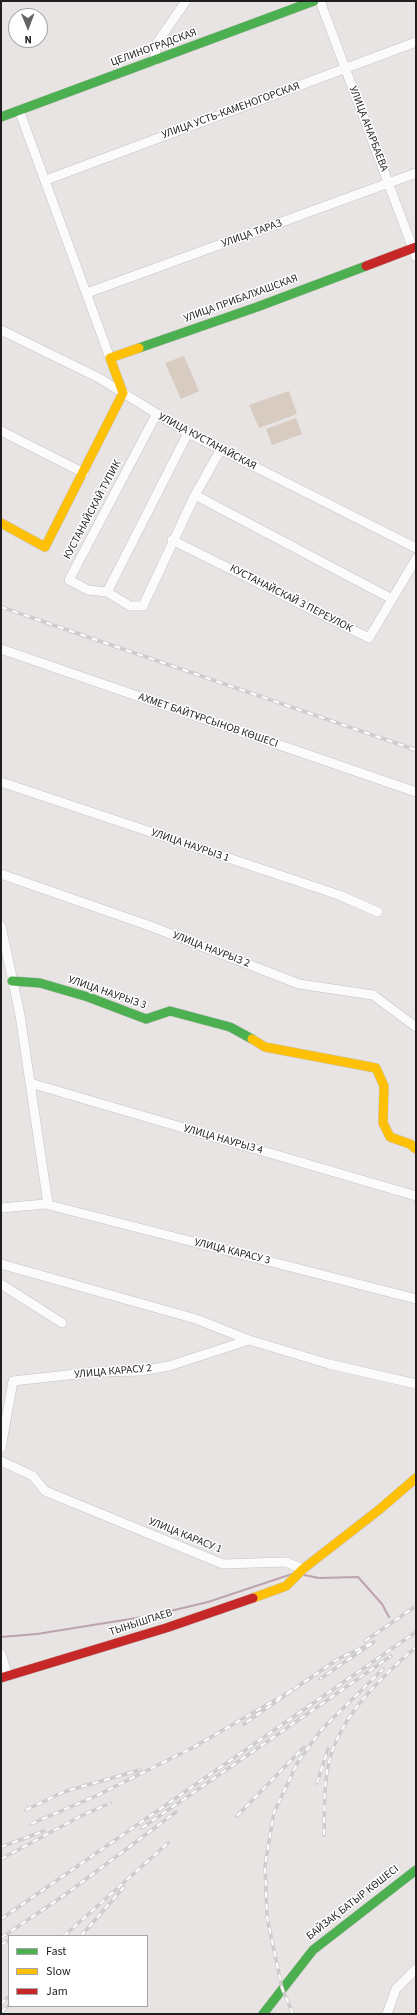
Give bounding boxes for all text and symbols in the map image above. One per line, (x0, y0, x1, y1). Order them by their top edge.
north arrow (8, 8, 48, 48)
street label: ЦЕЛИНОГРАДСКАЯ (109, 26, 199, 70)
text: N (24, 32, 32, 47)
street label: УЛИЦА УСТЬ-КАМЕНОГОРСКАЯ (160, 80, 302, 142)
street label: УЛИЦА АНАРБАЕВА (346, 84, 390, 174)
street label: УЛИЦА ТАРАЗ (220, 217, 284, 251)
street label: УЛИЦА ПРИБАЛХАШСКАЯ (182, 272, 300, 326)
street label: УЛИЦА КУСТАНАЙСКАЯ (156, 411, 258, 473)
street label: КУСТАНАЙСКАЙ ТУПИК (61, 458, 125, 562)
street label: КУСТАНАЙСКАЙ 3 ПЕРЕУЛОК (227, 562, 355, 636)
street label: АХМЕТ БАЙТҰРСЫНОВ КӨШЕСІ (136, 691, 280, 751)
street label: УЛИЦА НАУРЫЗ 1 (149, 826, 231, 866)
street label: УЛИЦА НАУРЫЗ 2 (170, 929, 252, 971)
street label: УЛИЦА НАУРЫЗ 3 (66, 973, 148, 1013)
street label: УЛИЦА НАУРЫЗ 4 (182, 1122, 264, 1158)
street label: УЛИЦА КАРАСУ 3 (193, 1236, 271, 1268)
street label: УЛИЦА КАРАСУ 2 (74, 1362, 152, 1382)
street label: УЛИЦА КАРАСУ 1 (146, 1515, 224, 1557)
street label: ТЫНЫШПАЕВ (108, 1607, 174, 1639)
street label: БАЙЗАҚ БАТЫР КӨШЕСІ (304, 1863, 402, 1943)
legend (8, 1935, 148, 2007)
text: Fast (46, 1943, 66, 1960)
text: Slow (46, 1963, 71, 1980)
text: Jam (46, 1983, 68, 2000)

